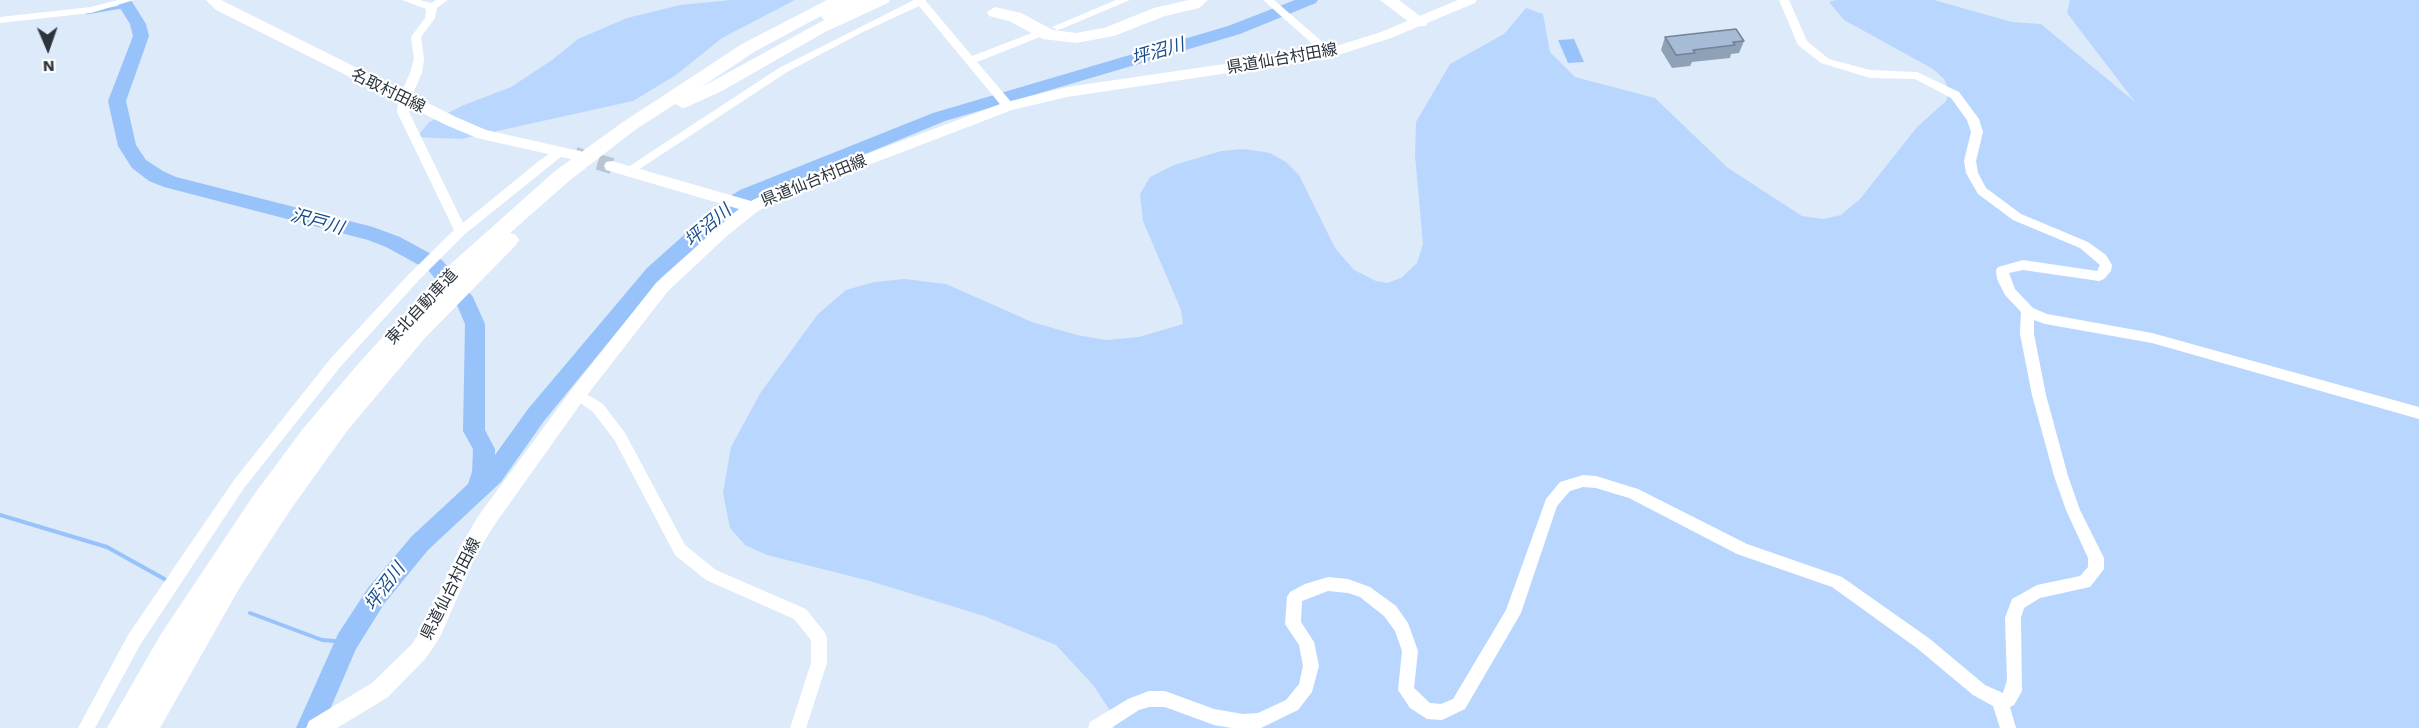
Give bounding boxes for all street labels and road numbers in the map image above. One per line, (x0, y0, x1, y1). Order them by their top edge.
street label: 県道仙台村田線 (1225, 40, 1339, 78)
street label: 名取村田線 (348, 65, 428, 117)
street label: 県道仙台村田線 (758, 151, 870, 211)
street label: 東北自動車道 (382, 265, 462, 349)
street label: 県道仙台村田線 (417, 535, 485, 643)

